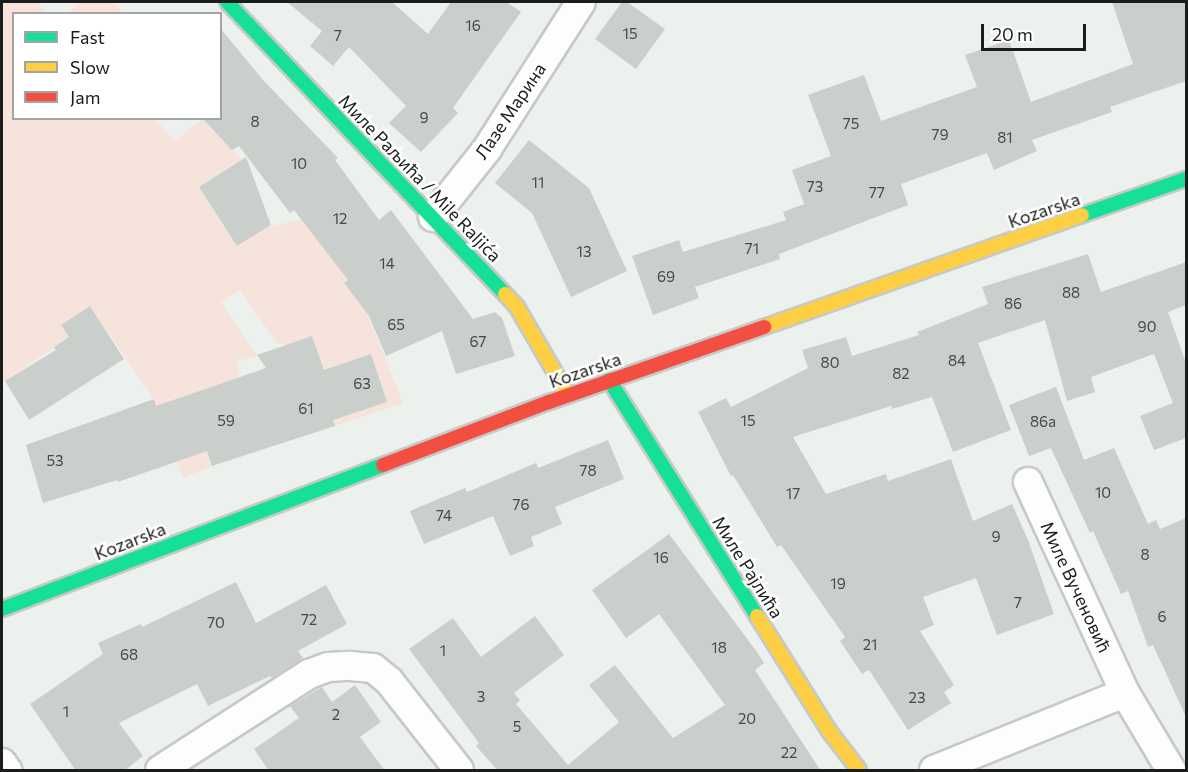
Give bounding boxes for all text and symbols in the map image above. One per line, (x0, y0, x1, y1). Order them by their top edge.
legend (12, 12, 222, 120)
scale bar (984, 12, 1089, 50)
house number: 16 (465, 17, 481, 35)
text: 20 m (992, 23, 1033, 45)
house number: 15 (622, 25, 638, 43)
text: Fast (70, 26, 105, 48)
house number: 7 (334, 27, 342, 45)
text: Slow (70, 56, 110, 78)
street label: Лазе Марина (470, 59, 550, 163)
text: Jam (70, 86, 100, 108)
street label: Миле Раљића / Mile Raljića (334, 90, 506, 266)
house number: 9 (419, 109, 429, 127)
house number: 8 (250, 113, 260, 131)
house number: 75 (843, 115, 859, 133)
house number: 79 (932, 126, 948, 144)
house number: 81 (997, 129, 1013, 147)
house number: 10 (291, 155, 307, 173)
house number: 11 (532, 174, 544, 192)
house number: 73 (807, 178, 823, 196)
house number: 77 (869, 184, 885, 202)
street label: Kozarska (1005, 188, 1083, 232)
house number: 12 (333, 210, 347, 228)
house number: 71 (745, 240, 759, 258)
house number: 13 (577, 243, 591, 261)
house number: 14 (379, 255, 395, 273)
house number: 69 (657, 268, 675, 286)
house number: 88 (1062, 284, 1080, 302)
house number: 86 (1004, 295, 1022, 313)
house number: 65 (387, 316, 405, 334)
house number: 90 (1138, 318, 1156, 336)
house number: 67 (470, 333, 486, 351)
street label: Kozarska (546, 348, 624, 392)
house number: 84 (948, 352, 966, 370)
house number: 80 (821, 354, 839, 372)
house number: 82 (892, 365, 910, 383)
house number: 63 (353, 375, 371, 393)
house number: 61 (298, 400, 314, 418)
house number: 59 (217, 412, 235, 430)
house number: 15 (740, 412, 756, 430)
house number: 86a (1030, 413, 1056, 431)
house number: 53 (46, 452, 64, 470)
house number: 78 (580, 462, 596, 480)
house number: 10 (1095, 484, 1111, 502)
house number: 17 (786, 485, 800, 503)
house number: 76 (513, 496, 529, 514)
house number: 74 (436, 507, 452, 525)
street label: Миле Рајлића (708, 512, 788, 622)
street label: Kozarska (91, 518, 169, 564)
street label: Миле Вученовић (1036, 518, 1116, 656)
house number: 9 (991, 528, 1001, 546)
house number: 8 (1140, 546, 1150, 564)
house number: 16 (653, 549, 669, 567)
house number: 19 (830, 575, 846, 593)
house number: 7 (1014, 594, 1022, 612)
house number: 6 (1157, 608, 1167, 626)
house number: 72 (301, 611, 317, 629)
house number: 70 (207, 614, 225, 632)
house number: 21 (863, 636, 877, 654)
house number: 18 (711, 639, 727, 657)
house number: 1 (440, 642, 446, 660)
house number: 68 (120, 646, 138, 664)
house number: 3 (477, 688, 485, 706)
house number: 23 (909, 689, 925, 707)
house number: 1 (63, 703, 69, 721)
house number: 2 (332, 706, 340, 724)
house number: 20 (738, 710, 756, 728)
house number: 5 (513, 718, 521, 736)
house number: 22 (781, 744, 797, 762)

